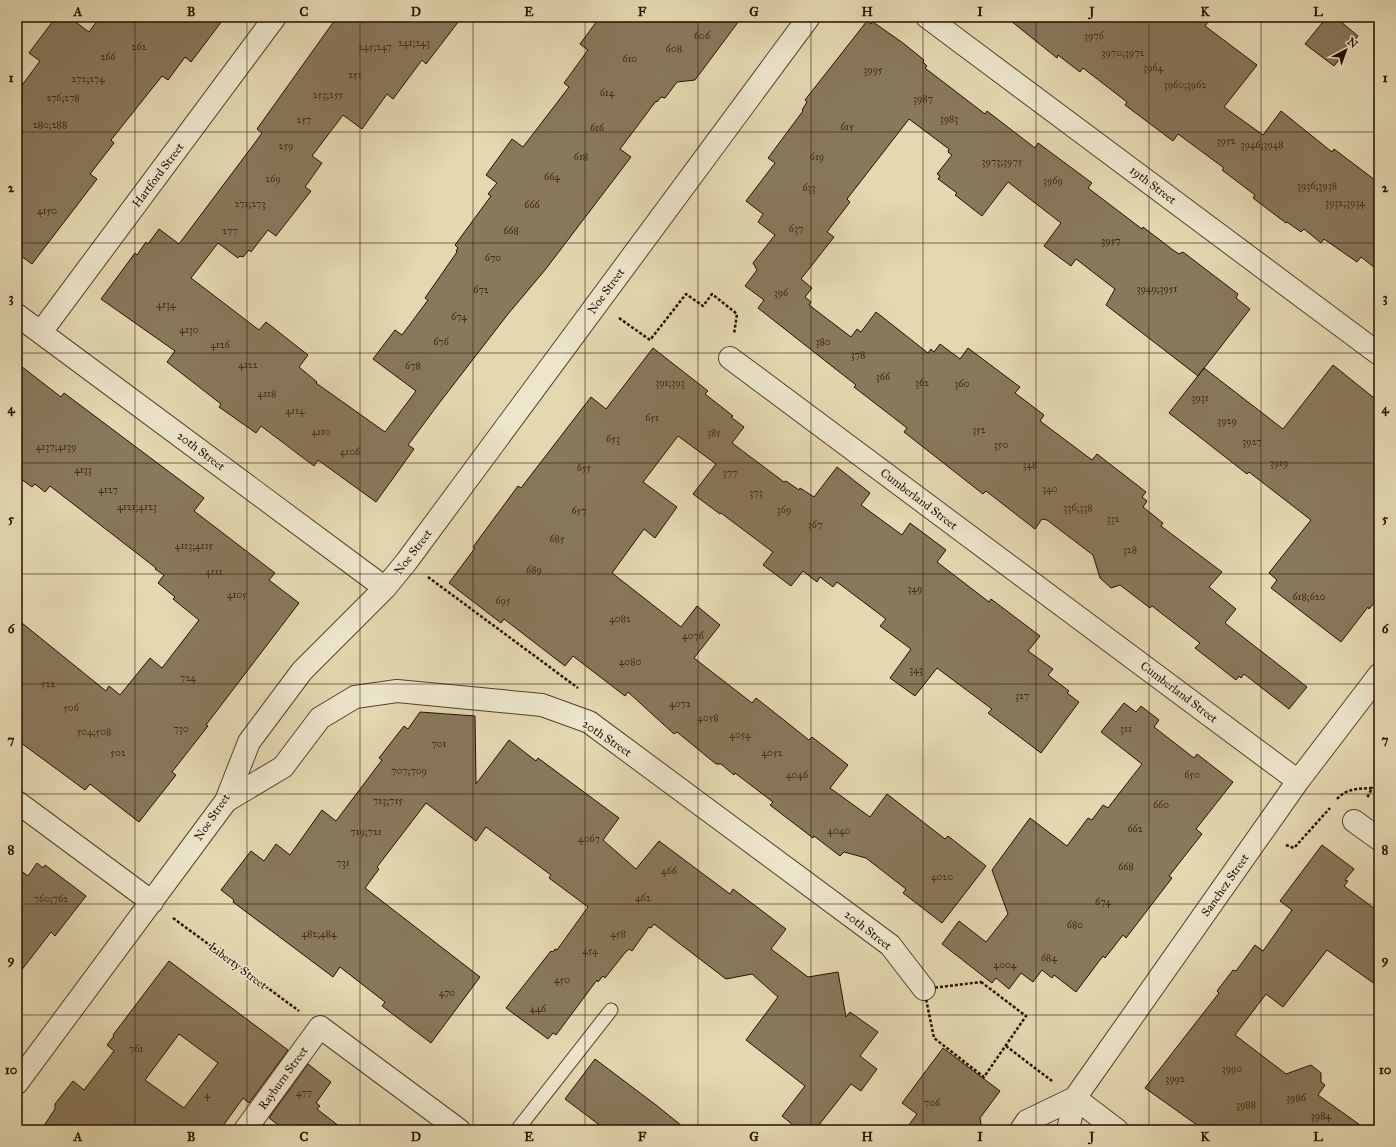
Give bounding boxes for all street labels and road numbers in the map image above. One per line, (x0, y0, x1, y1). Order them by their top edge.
street label: Hartford Street (129, 139, 187, 210)
street label: 19th Street (1127, 163, 1180, 207)
street label: Noe Street (585, 265, 628, 317)
street label: 20th Street (174, 428, 228, 474)
street label: Cumberland Street (878, 465, 961, 533)
street label: Noe Street (391, 526, 435, 578)
street label: Cumberland Street (1138, 658, 1221, 726)
street label: 20th Street (580, 716, 635, 760)
street label: Noe Street (191, 790, 233, 843)
street label: Sanchez Street (1198, 850, 1252, 919)
street label: 20th Street (842, 907, 895, 953)
street label: Liberty Street (206, 939, 271, 993)
street label: Rayburn Street (255, 1043, 311, 1112)

